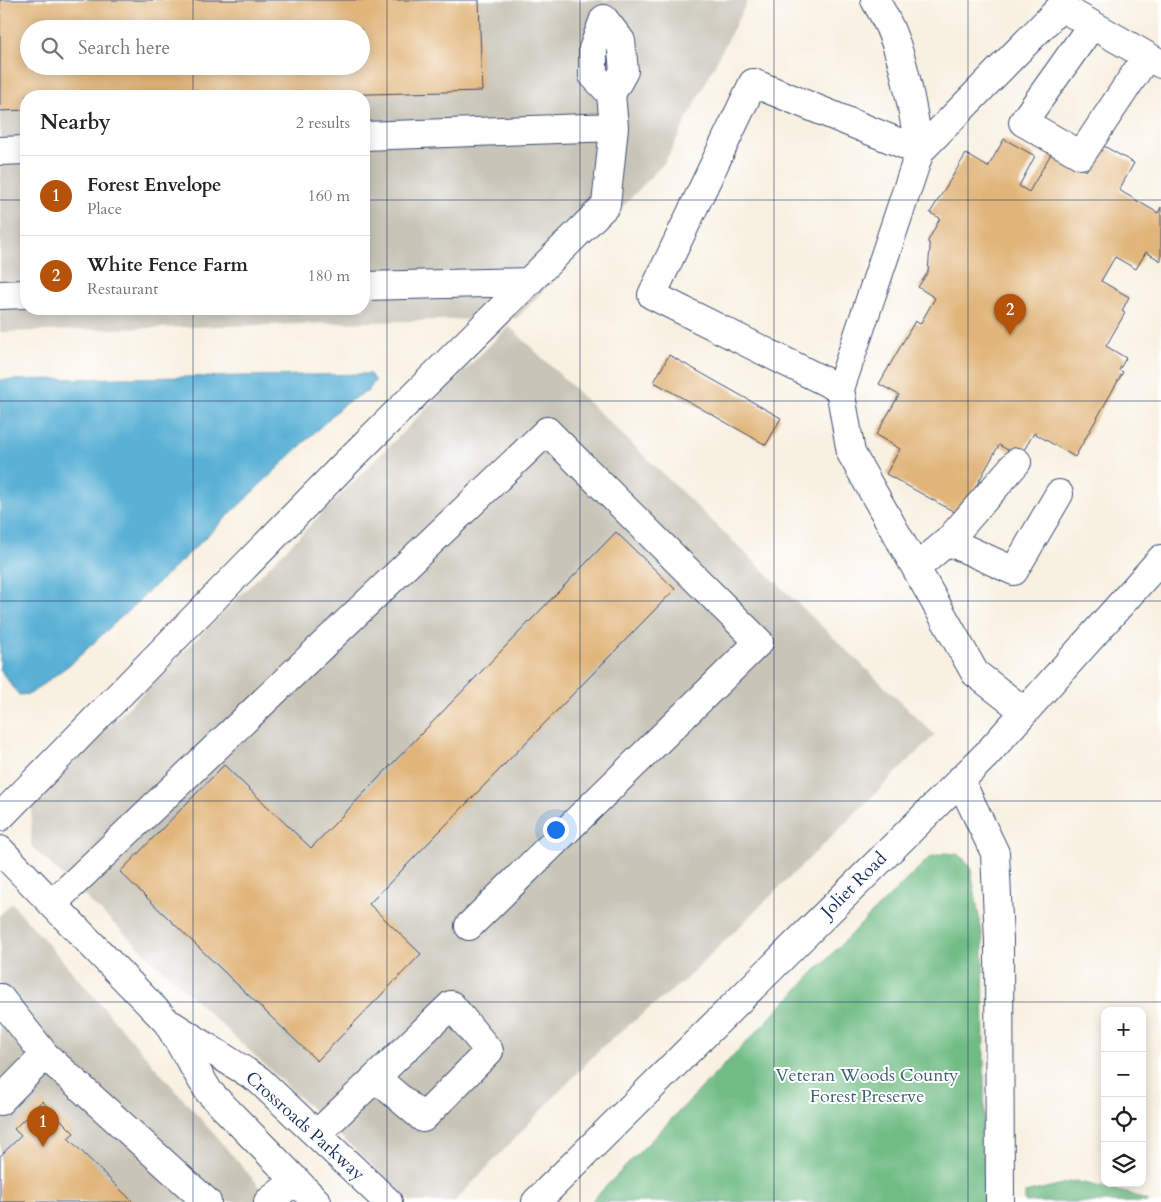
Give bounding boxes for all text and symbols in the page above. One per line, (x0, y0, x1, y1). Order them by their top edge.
search box (20, 20, 370, 75)
icon: search (38, 34, 66, 62)
text: Search here (78, 35, 170, 61)
text: Nearby (40, 108, 111, 137)
text: 2 results (296, 112, 350, 134)
text: Forest Envelope (87, 172, 221, 198)
text: 1 (52, 185, 60, 207)
text: 160 m (308, 185, 350, 207)
text: Place (87, 198, 122, 220)
text: White Fence Farm (87, 252, 248, 278)
text: 2 (52, 265, 60, 287)
text: 180 m (308, 265, 350, 287)
text: Restaurant (87, 278, 158, 300)
pin: 2 (994, 294, 1026, 335)
your location (543, 817, 569, 843)
street label: Joliet Road (813, 846, 893, 926)
map controls (1101, 1007, 1146, 1187)
button: + (1101, 1007, 1146, 1052)
button: − (1101, 1052, 1146, 1097)
park label: Veteran Woods County Forest Preserve (775, 1063, 959, 1109)
street label: Crossroads Parkway (240, 1066, 371, 1187)
button: locate (1101, 1097, 1146, 1142)
pin: 1 (27, 1106, 59, 1147)
button: layers (1101, 1142, 1146, 1187)

